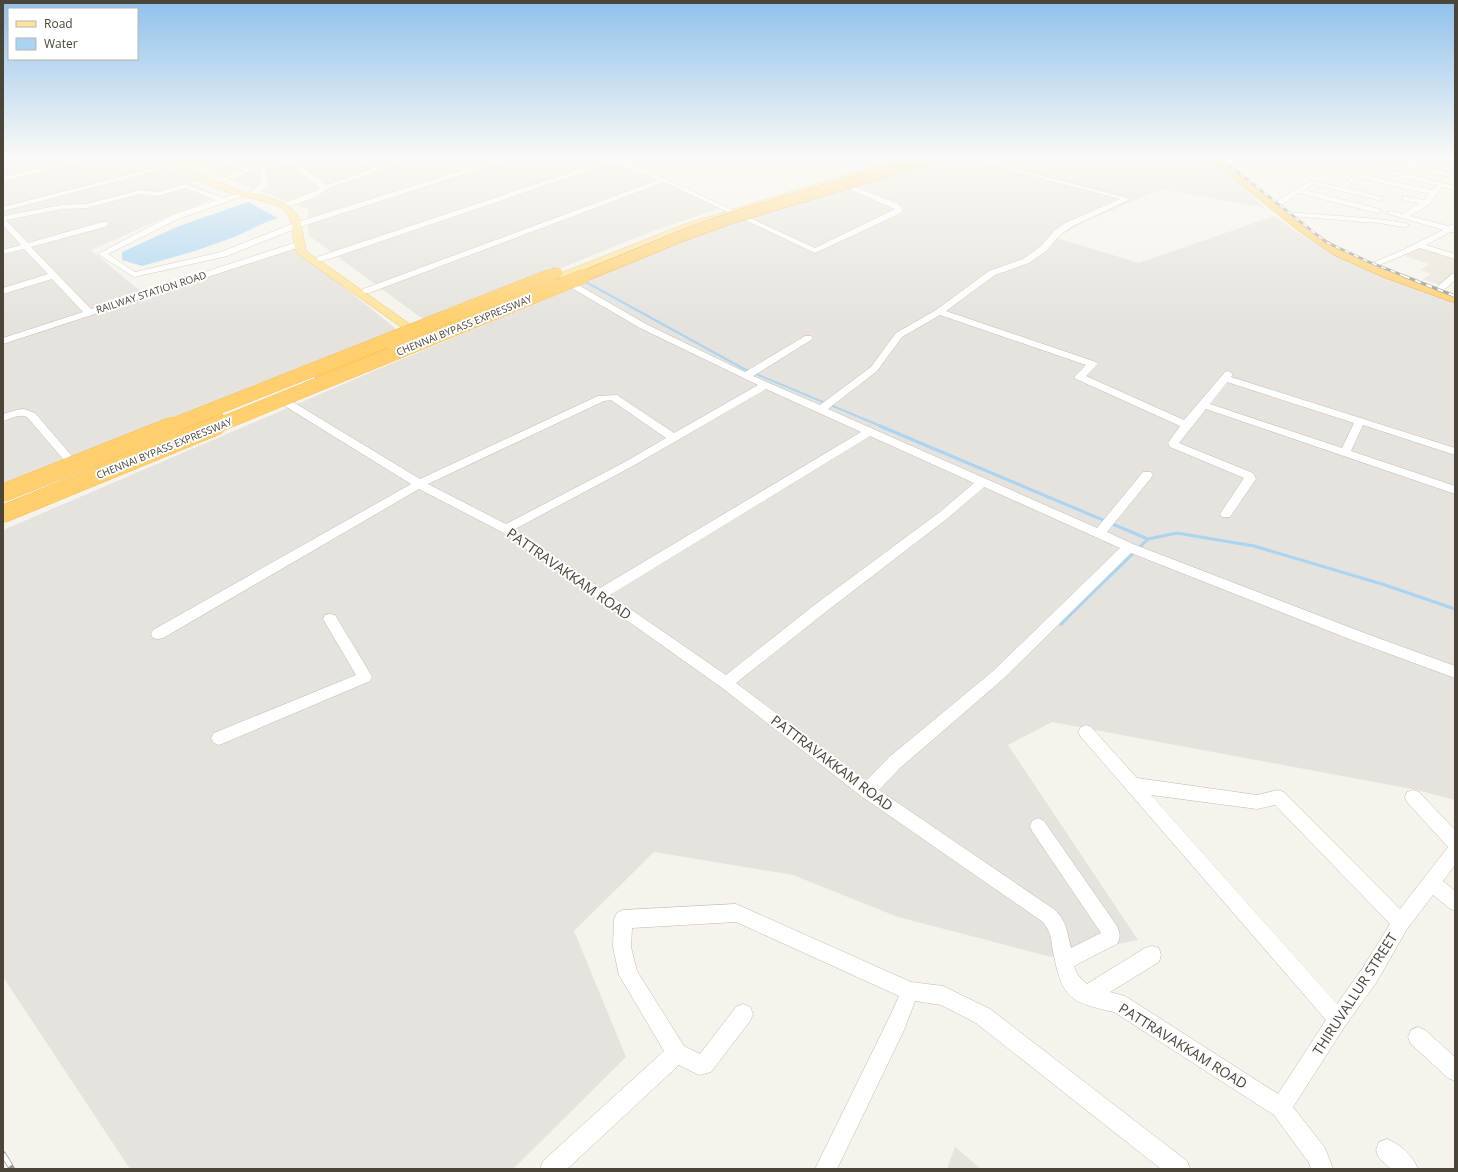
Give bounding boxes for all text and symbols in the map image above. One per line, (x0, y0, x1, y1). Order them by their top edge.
legend (8, 8, 138, 60)
text: Road (44, 15, 73, 32)
text: Water (44, 35, 78, 52)
street label: RAILWAY STATION ROAD (94, 268, 208, 316)
street label: CHENNAI BYPASS EXPRESSWAY (394, 291, 534, 359)
street label: CHENNAI BYPASS EXPRESSWAY (94, 414, 234, 482)
street label: PATTRAVAKKAM ROAD (503, 523, 635, 624)
street label: PATTRAVAKKAM ROAD (767, 710, 897, 815)
street label: THIRUVALLUR STREET (1308, 929, 1401, 1059)
street label: PATTRAVAKKAM ROAD (1115, 998, 1251, 1093)

